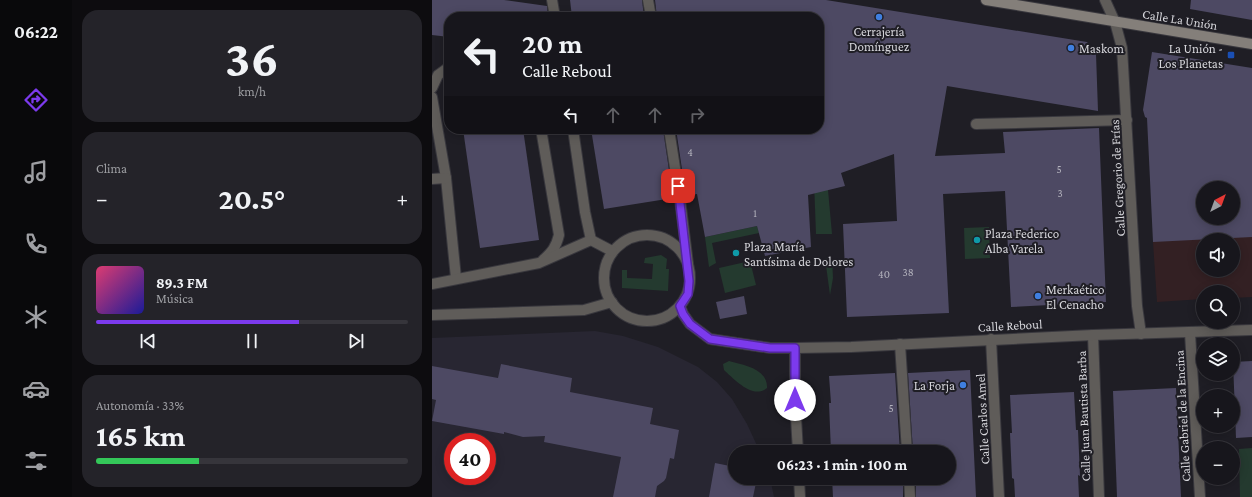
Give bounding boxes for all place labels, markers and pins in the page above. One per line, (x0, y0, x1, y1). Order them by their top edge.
marker: Cerrajería Domínguez (874, 12, 884, 22)
place label: Cerrajería Domínguez (849, 24, 910, 54)
place label: Maskom (1079, 41, 1124, 56)
place label: La Unión - Los Planetas (1159, 41, 1223, 71)
marker: Maskom (1066, 43, 1076, 53)
marker: La Unión - Los Planetas (1226, 50, 1236, 60)
pin (661, 169, 695, 203)
place label: Plaza Federico Alba Varela (985, 226, 1059, 256)
marker: Plaza Federico Alba Varela (972, 235, 982, 245)
place label: Plaza María Santísima de Dolores (744, 239, 853, 269)
marker: Plaza María Santísima de Dolores (731, 248, 741, 258)
place label: Merkaético El Cenacho (1046, 282, 1104, 312)
marker: Merkaético El Cenacho (1033, 291, 1043, 301)
place label: La Forja (914, 378, 955, 394)
marker: La Forja (958, 380, 968, 390)

